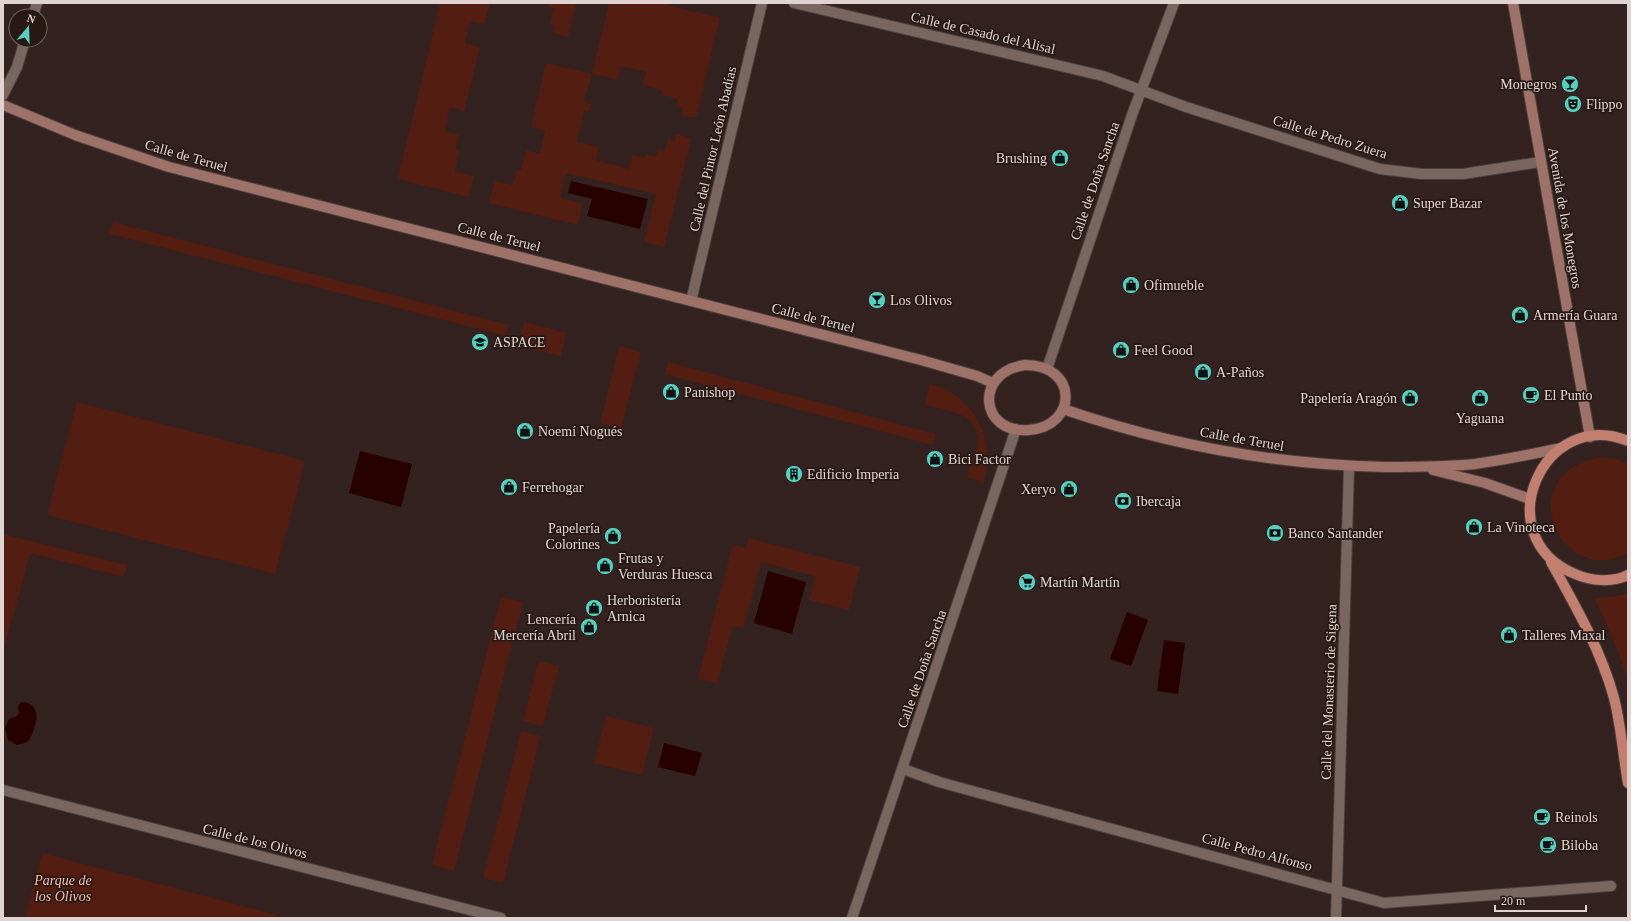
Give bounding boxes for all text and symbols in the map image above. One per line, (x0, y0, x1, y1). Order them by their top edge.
north arrow (8, 8, 48, 48)
street label: Calle de Casado del Alisal (909, 9, 1057, 57)
text: N (26, 12, 37, 26)
street label: Calle del Pintor León Abadías (687, 65, 739, 233)
bar icon: Monegros (1560, 74, 1580, 94)
place label: Monegros (1500, 77, 1557, 92)
theatre icon: Flippo (1563, 94, 1583, 114)
place label: Flippo (1586, 97, 1623, 112)
street label: Calle de Pedro Zuera (1271, 112, 1390, 162)
street label: Calle de Doña Sancha (1068, 119, 1123, 242)
street label: Calle de Teruel (143, 137, 229, 175)
street label: Avenida de los Monegros (1545, 146, 1585, 290)
shop icon: Brushing (1050, 148, 1070, 168)
place label: Brushing (996, 151, 1047, 166)
shop icon: Super Bazar (1390, 193, 1410, 213)
place label: Super Bazar (1413, 196, 1482, 211)
street label: Calle de Teruel (456, 219, 542, 255)
shop icon: Ofimueble (1121, 275, 1141, 295)
place label: Ofimueble (1144, 278, 1204, 293)
bar icon: Los Olivos (867, 290, 887, 310)
place label: Los Olivos (890, 293, 952, 308)
street label: Calle de Teruel (770, 300, 856, 336)
shop icon: Armería Guara (1510, 305, 1530, 325)
place label: Armería Guara (1533, 308, 1618, 323)
school or university icon: ASPACE (470, 332, 490, 352)
place label: ASPACE (493, 335, 545, 350)
shop icon: Feel Good (1111, 340, 1131, 360)
place label: Feel Good (1134, 343, 1193, 358)
shop icon: A-Paños (1193, 362, 1213, 382)
place label: A-Paños (1216, 365, 1264, 380)
shop icon: Panishop (661, 382, 681, 402)
place label: Panishop (684, 385, 735, 400)
cafe icon: El Punto (1521, 385, 1541, 405)
shop icon: Papelería Aragón (1400, 388, 1420, 408)
shop icon: Yaguana (1470, 388, 1490, 408)
place label: El Punto (1544, 388, 1593, 403)
place label: Papelería Aragón (1300, 391, 1397, 406)
place label: Yaguana (1456, 411, 1505, 426)
shop icon: Noemí Nogués (515, 421, 535, 441)
place label: Noemí Nogués (538, 424, 622, 439)
street label: Calle de Teruel (1199, 424, 1285, 454)
shop icon: Bici Factor (925, 449, 945, 469)
place label: Bici Factor (948, 452, 1011, 467)
building icon: Edificio Imperia (784, 464, 804, 484)
place label: Edificio Imperia (807, 467, 900, 482)
shop icon: Ferrehogar (499, 477, 519, 497)
shop icon: Xeryo (1059, 479, 1079, 499)
place label: Ferrehogar (522, 480, 584, 495)
place label: Xeryo (1021, 482, 1056, 497)
bank icon: Ibercaja (1113, 491, 1133, 511)
place label: Ibercaja (1136, 494, 1182, 509)
shop icon: La Vinoteca (1464, 517, 1484, 537)
place label: La Vinoteca (1487, 520, 1555, 535)
place label: Papelería Colorines (546, 521, 601, 552)
bank icon: Banco Santander (1265, 523, 1285, 543)
shop icon: Papelería Colorines (603, 526, 623, 546)
place label: Banco Santander (1288, 526, 1384, 541)
place label: Frutas y Verduras Huesca (618, 551, 713, 582)
shop icon: Frutas y Verduras Huesca (595, 556, 615, 576)
supermarket icon: Martín Martín (1017, 572, 1037, 592)
place label: Martín Martín (1040, 575, 1120, 590)
place label: Herboristería Arnica (607, 593, 682, 624)
shop icon: Herboristería Arnica (584, 598, 604, 618)
street label: Calle del Monasterio de Sigena (1318, 603, 1340, 780)
street label: Calle de Doña Sancha (895, 607, 950, 730)
place label: Lencería Mercería Abril (493, 612, 577, 643)
shop icon: Lencería Mercería Abril (579, 617, 599, 637)
shop icon: Talleres Maxal (1499, 625, 1519, 645)
place label: Talleres Maxal (1522, 628, 1605, 643)
cafe icon: Reinols (1532, 807, 1552, 827)
place label: Reinols (1555, 810, 1598, 825)
street label: Calle de los Olivos (201, 821, 309, 861)
street label: Calle Pedro Alfonso (1200, 830, 1314, 874)
cafe icon: Biloba (1538, 835, 1558, 855)
place label: Biloba (1561, 838, 1599, 853)
park label: Parque de los Olivos (33, 873, 92, 904)
scale bar (1495, 887, 1586, 913)
text: 20 m (1501, 894, 1526, 908)

